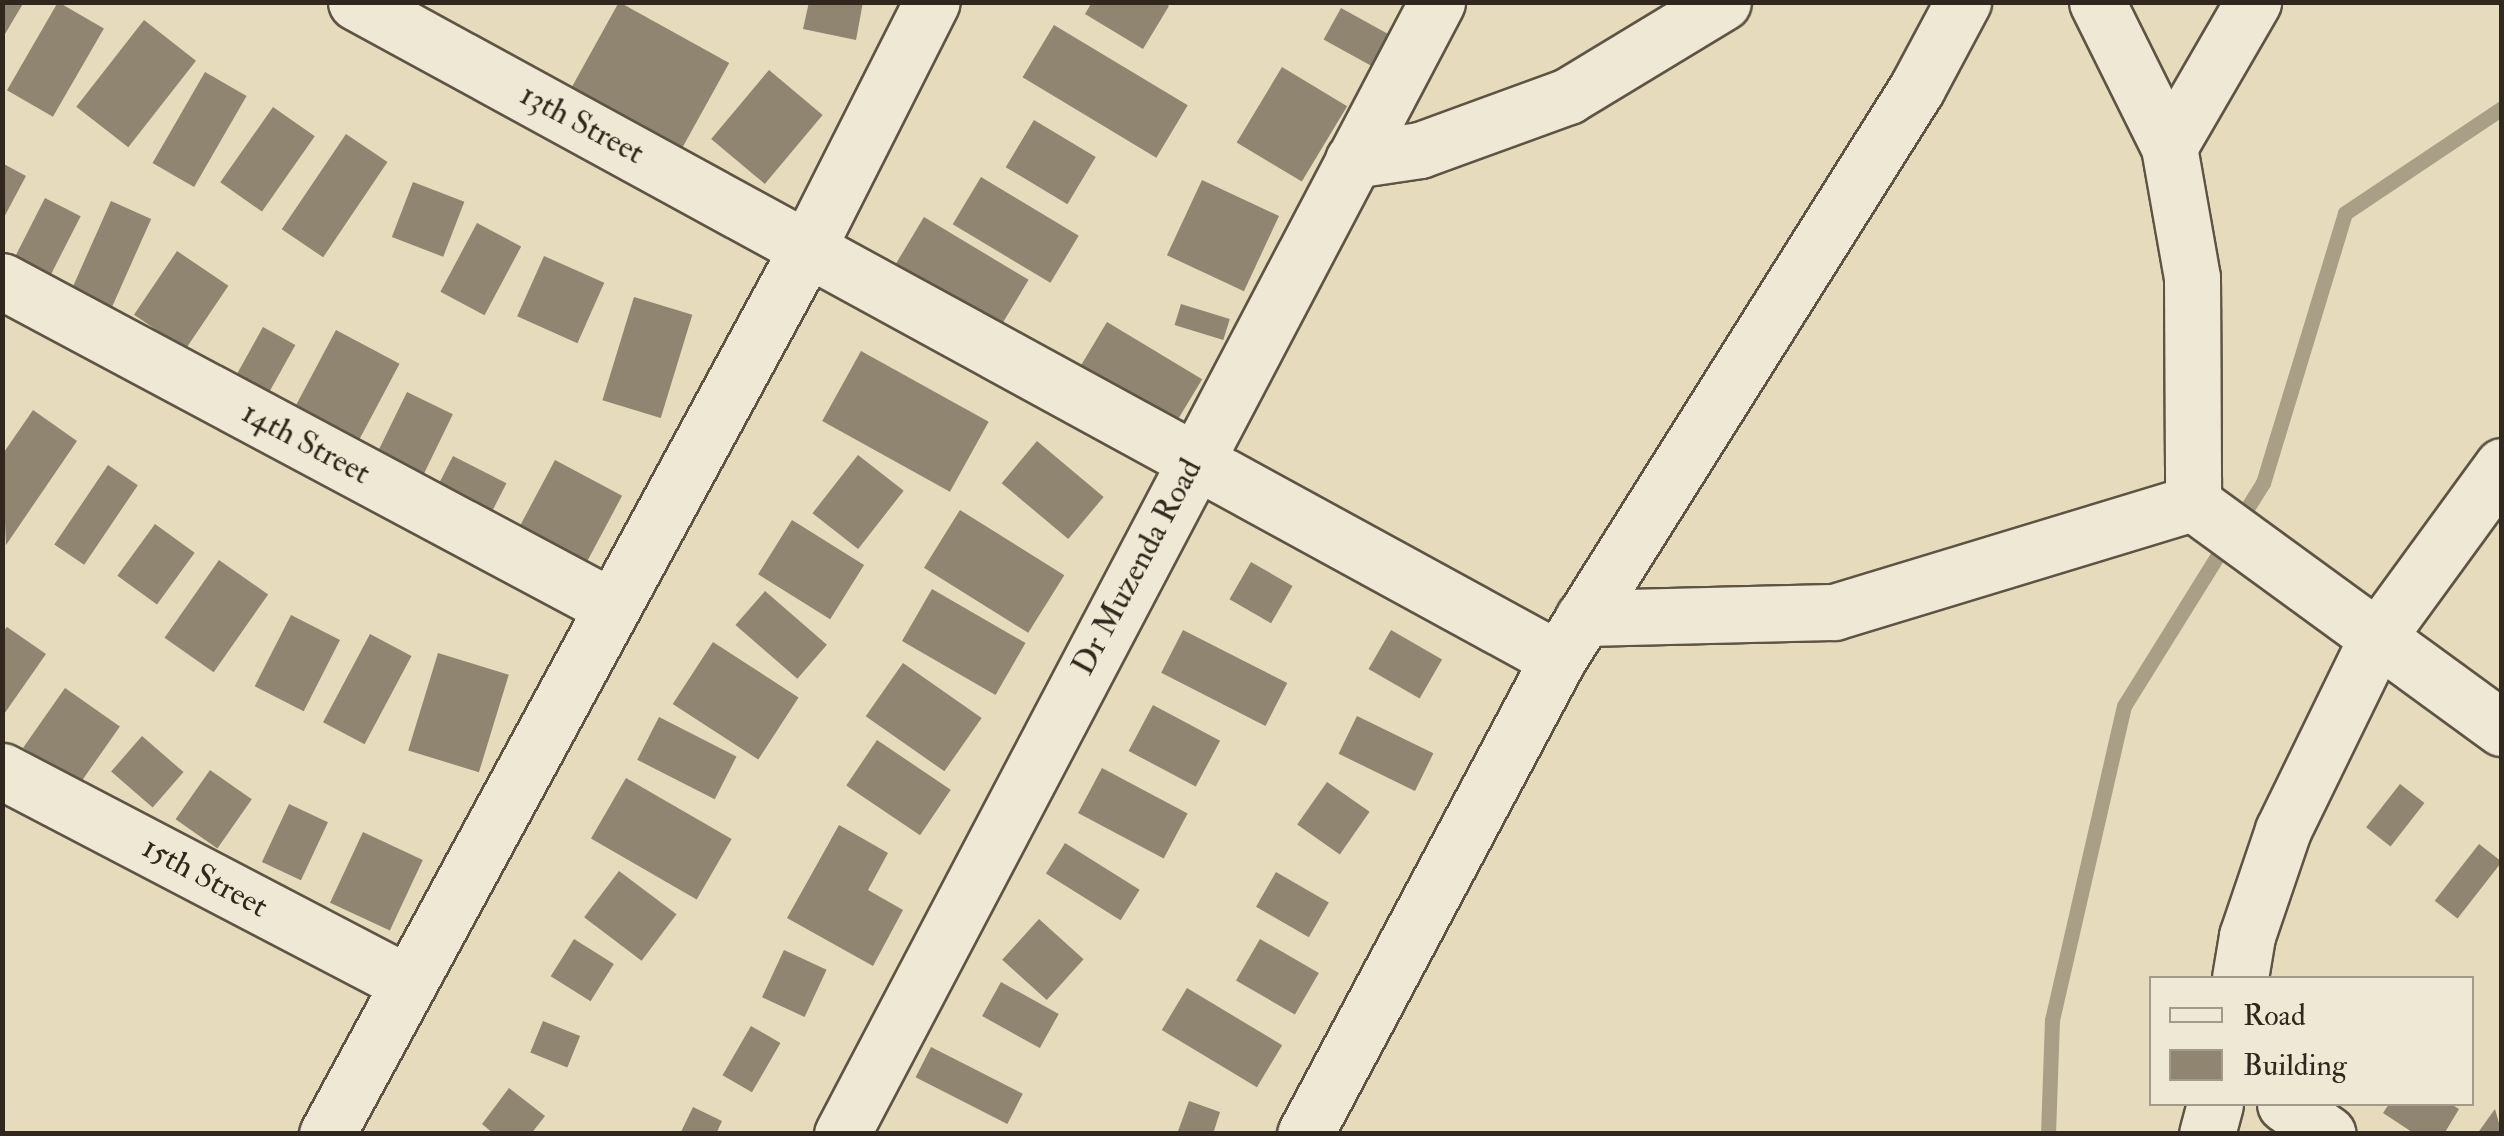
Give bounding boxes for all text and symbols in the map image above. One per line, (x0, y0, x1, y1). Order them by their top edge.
street label: 13th Street (514, 75, 650, 173)
street label: 14th Street (235, 393, 377, 493)
street label: Dr Muzenda Road (1064, 452, 1210, 682)
street label: 15th Street (136, 828, 274, 926)
legend (2149, 976, 2474, 1106)
text: Road (2243, 997, 2306, 1034)
text: Building (2243, 1047, 2347, 1084)

